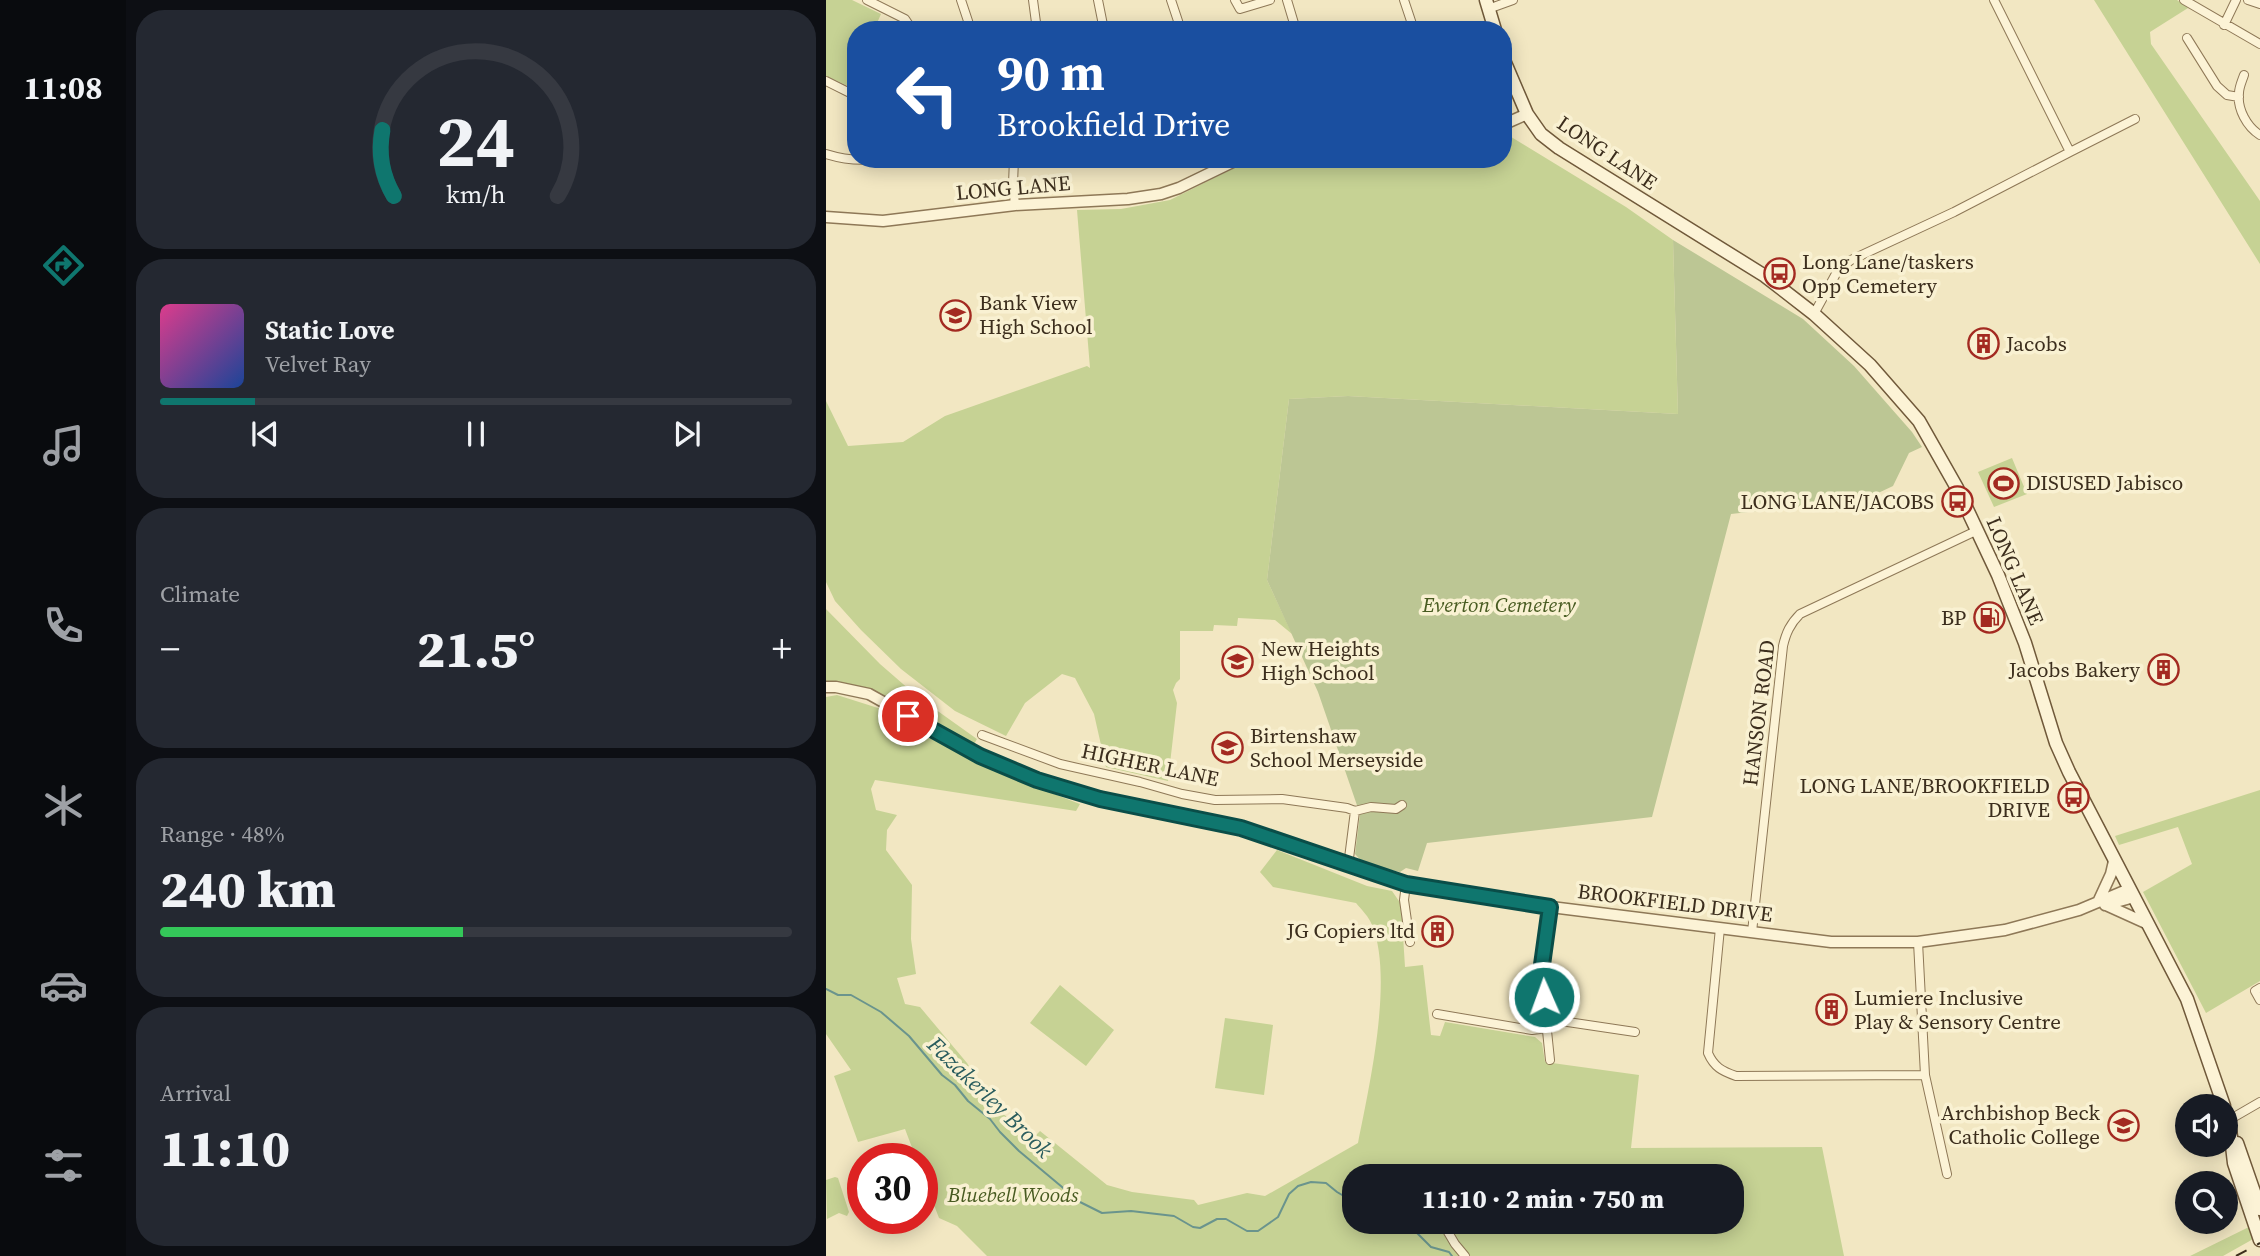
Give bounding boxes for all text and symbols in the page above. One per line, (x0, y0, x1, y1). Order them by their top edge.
text: 90 m (997, 39, 1105, 106)
icon: left (882, 49, 973, 140)
text: 11:08 (24, 66, 102, 110)
text: 24 (437, 91, 515, 190)
text: Brookfield Drive (997, 103, 1230, 147)
street label: LONG LANE (1552, 108, 1663, 197)
street label: LONG LANE (954, 168, 1071, 207)
text: km/h (446, 176, 506, 210)
icon: directions (39, 241, 88, 290)
place label: Long Lane/taskers Opp Cemetery (1802, 247, 1974, 300)
bus stop icon: Long Lane/taskers Opp Cemetery (1762, 257, 1796, 291)
place label: Bank View High School (979, 288, 1092, 341)
school or university icon: Bank View High School (939, 298, 973, 332)
text: Static Love (265, 312, 394, 348)
building icon: Jacobs (1966, 327, 2000, 361)
place label: Jacobs (2005, 329, 2067, 358)
text: Velvet Ray (265, 348, 371, 380)
icon: previous (246, 415, 284, 453)
icon: pause (457, 415, 495, 453)
icon: next (668, 415, 706, 453)
icon: music (39, 421, 88, 470)
sports icon: DISUSED Jabisco (1986, 466, 2020, 500)
place label: DISUSED Jabisco (2026, 468, 2183, 497)
bus stop icon: LONG LANE/JACOBS (1940, 485, 1974, 519)
place label: LONG LANE/JACOBS (1741, 487, 1934, 516)
street label: LONG LANE (1980, 512, 2051, 629)
text: Climate (160, 578, 240, 610)
park label: Everton Cemetery (1421, 590, 1577, 619)
icon: phone (39, 601, 88, 650)
fuel station icon: BP (1972, 601, 2006, 635)
place label: BP (1941, 603, 1966, 632)
text: 21.5° (417, 613, 535, 684)
text: − (160, 623, 180, 675)
text: + (772, 623, 792, 675)
place label: New Heights High School (1261, 634, 1380, 687)
street label: HANSON ROAD (1735, 638, 1782, 788)
school or university icon: New Heights High School (1221, 644, 1255, 678)
building icon: Jacobs Bakery (2146, 653, 2180, 687)
place label: Jacobs Bakery (2008, 655, 2140, 684)
pin (878, 686, 938, 746)
icon: arrive (889, 697, 927, 735)
place label: Birtenshaw School Merseyside (1250, 721, 1423, 774)
school or university icon: Birtenshaw School Merseyside (1210, 731, 1244, 765)
street label: HIGHER LANE (1079, 736, 1222, 793)
place label: LONG LANE/BROOKFIELD DRIVE (1799, 771, 2050, 824)
icon: climate (39, 781, 88, 830)
bus stop icon: LONG LANE/BROOKFIELD DRIVE (2056, 781, 2090, 815)
text: Range · 48% (160, 818, 285, 850)
text: 240 km (160, 853, 336, 924)
street label: BROOKFIELD DRIVE (1576, 876, 1774, 929)
building icon: JG Copiers ltd (1421, 914, 1455, 948)
place label: JG Copiers ltd (1286, 916, 1415, 945)
position arrow (1507, 960, 1581, 1034)
icon: car (39, 961, 88, 1010)
place label: Lumiere Inclusive Play & Sensory Centre (1854, 983, 2061, 1036)
building icon: Lumiere Inclusive Play & Sensory Centre (1814, 993, 1848, 1027)
water label: Fazakerley Brook (920, 1028, 1060, 1165)
text: Arrival (160, 1077, 231, 1109)
map controls (2175, 1094, 2238, 1234)
button: sound (2175, 1094, 2238, 1157)
place label: Archbishop Beck Catholic College (1941, 1098, 2100, 1151)
school or university icon: Archbishop Beck Catholic College (2106, 1108, 2140, 1142)
text: 11:10 (160, 1112, 290, 1183)
icon: filters (39, 1141, 88, 1190)
speed limit sign: 30 (847, 1143, 938, 1234)
button: search (2175, 1171, 2238, 1234)
park label: Bluebell Woods (947, 1180, 1079, 1209)
text: 11:10 · 2 min · 750 m (1422, 1181, 1664, 1217)

